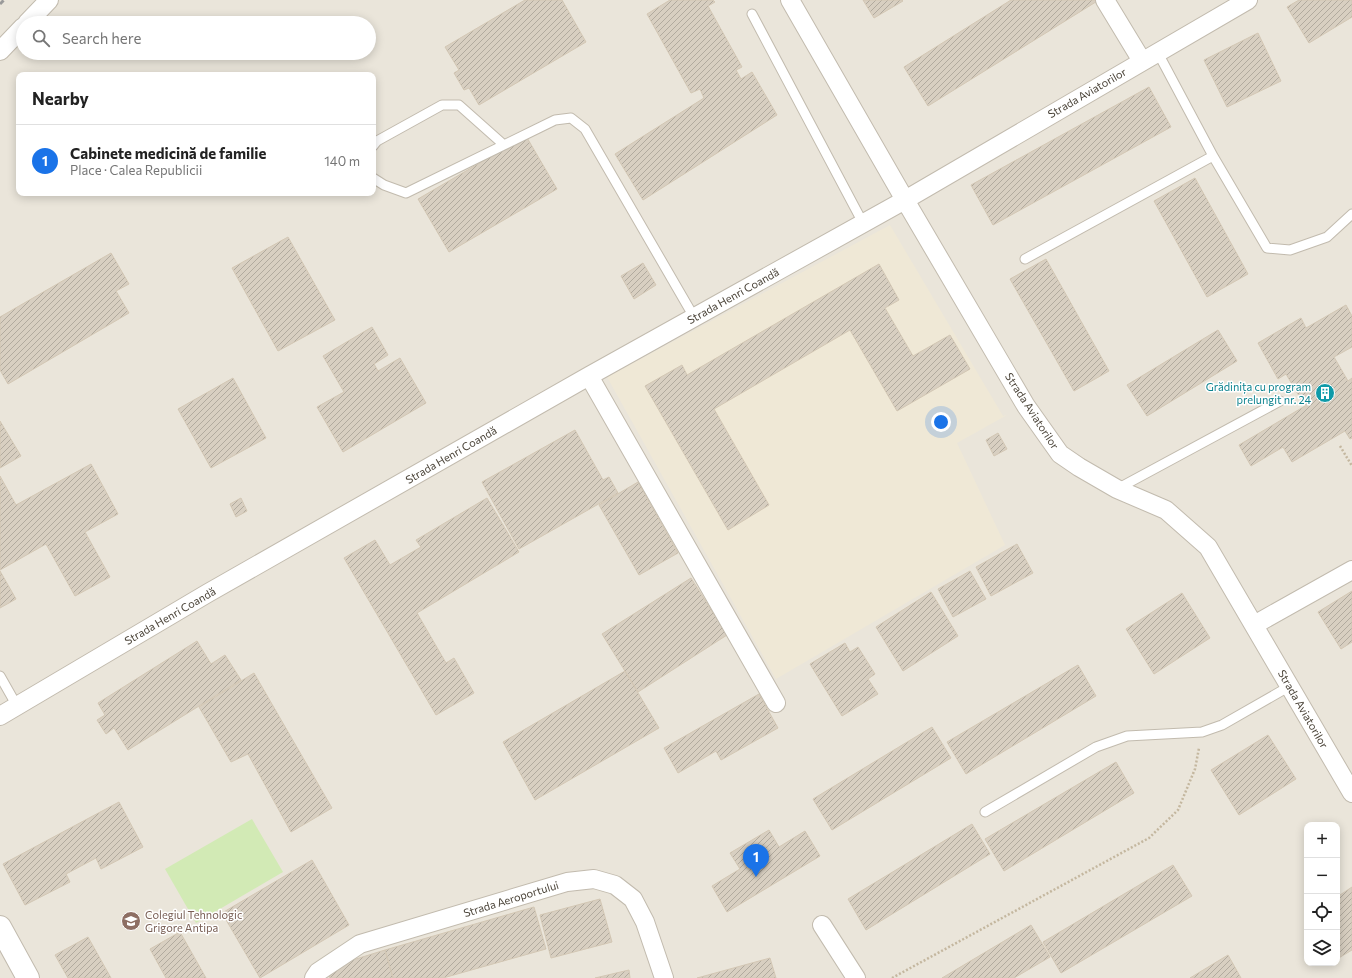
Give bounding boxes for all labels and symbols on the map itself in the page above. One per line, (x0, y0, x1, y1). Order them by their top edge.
street label: Strada Aviatorilor (1045, 65, 1129, 120)
street label: Strada Henri Coandă (685, 265, 781, 326)
street label: Strada Aviatorilor (1003, 370, 1062, 452)
place label: Grădinița cu program prelungit nr. 24 (1206, 380, 1311, 406)
building icon: Grădinița cu program prelungit nr. 24 (1314, 382, 1336, 404)
your location (931, 412, 951, 432)
street label: Strada Henri Coandă (403, 423, 499, 486)
street label: Strada Henri Coandă (122, 584, 218, 647)
street label: Strada Aviatorilor (1276, 667, 1331, 751)
pin: 1 (743, 844, 769, 877)
street label: Strada Aeroportului (462, 878, 560, 919)
place label: Colegiul Tehnologic Grigore Antipa (145, 908, 242, 934)
school or university icon: Colegiul Tehnologic Grigore Antipa (120, 910, 142, 932)

